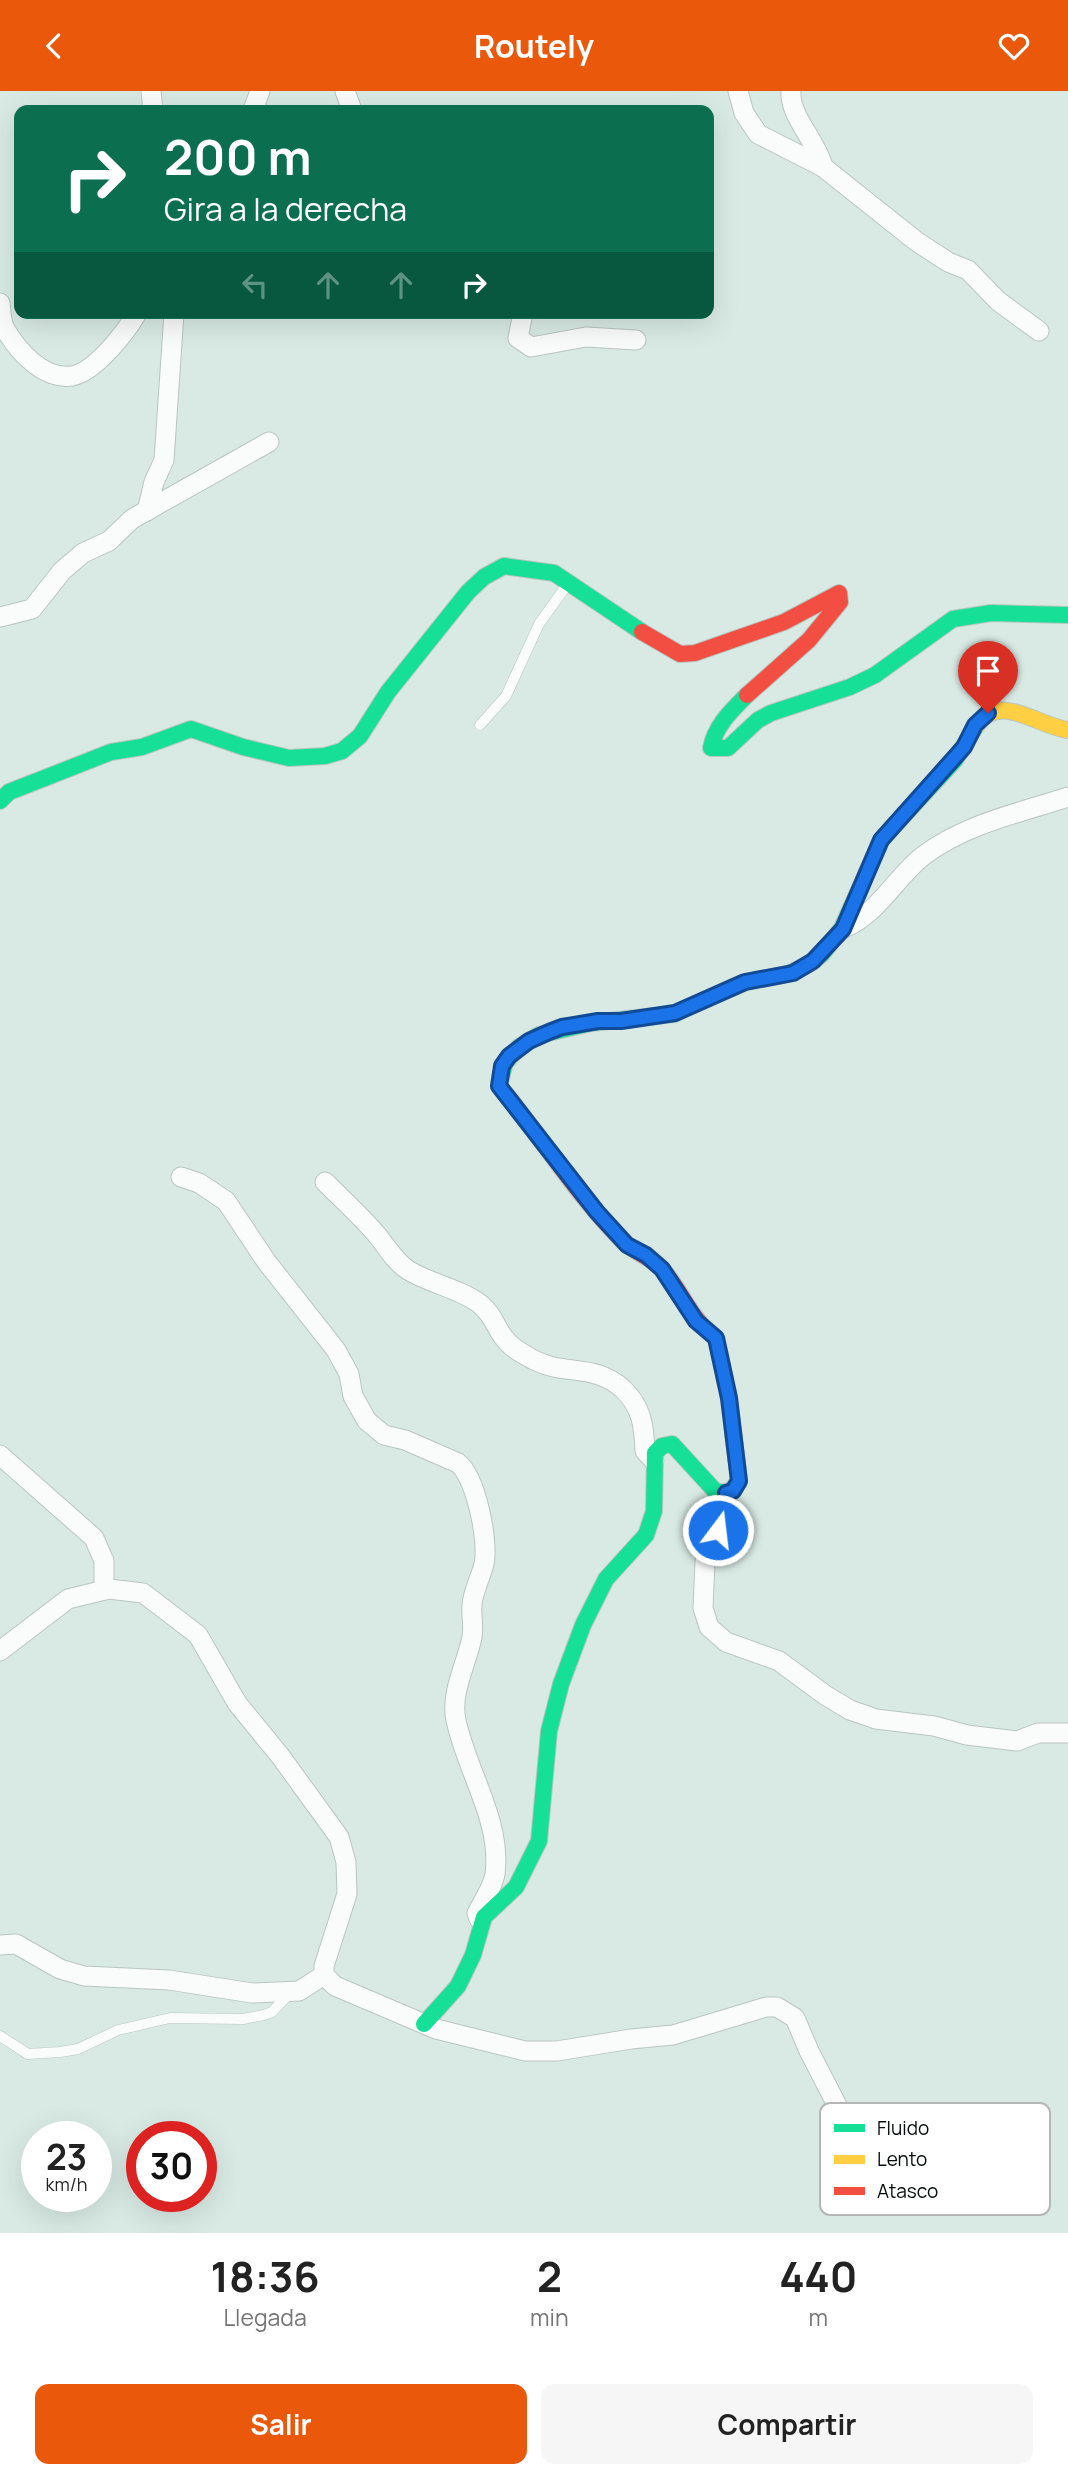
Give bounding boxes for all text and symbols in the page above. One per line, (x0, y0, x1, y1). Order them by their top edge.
text: Routely (474, 24, 594, 68)
icon: back (35, 27, 73, 65)
icon: heart (995, 27, 1033, 65)
text: 200 m (164, 123, 312, 190)
icon: right (49, 133, 140, 224)
text: Gira a la derecha (164, 187, 407, 231)
icon: left (236, 266, 274, 304)
icon: ahead (309, 266, 347, 304)
icon: ahead (382, 266, 420, 304)
icon: right (455, 266, 493, 304)
pin (958, 641, 1018, 713)
icon: arrive (969, 652, 1007, 690)
position arrow (681, 1493, 755, 1567)
legend (820, 2103, 1050, 2215)
text: Fluido (877, 2115, 929, 2141)
speed limit sign: 30 (126, 2121, 217, 2212)
text: 23 (46, 2133, 87, 2181)
text: Lento (877, 2146, 927, 2172)
text: km/h (46, 2172, 87, 2196)
text: Atasco (877, 2178, 938, 2204)
text: 18:36 (211, 2247, 320, 2305)
text: 2 (537, 2247, 562, 2305)
text: 440 (779, 2247, 857, 2305)
text: Llegada (223, 2301, 307, 2333)
text: min (530, 2301, 569, 2333)
text: m (809, 2301, 828, 2333)
button: Salir (35, 2384, 527, 2464)
button: Compartir (541, 2384, 1033, 2464)

